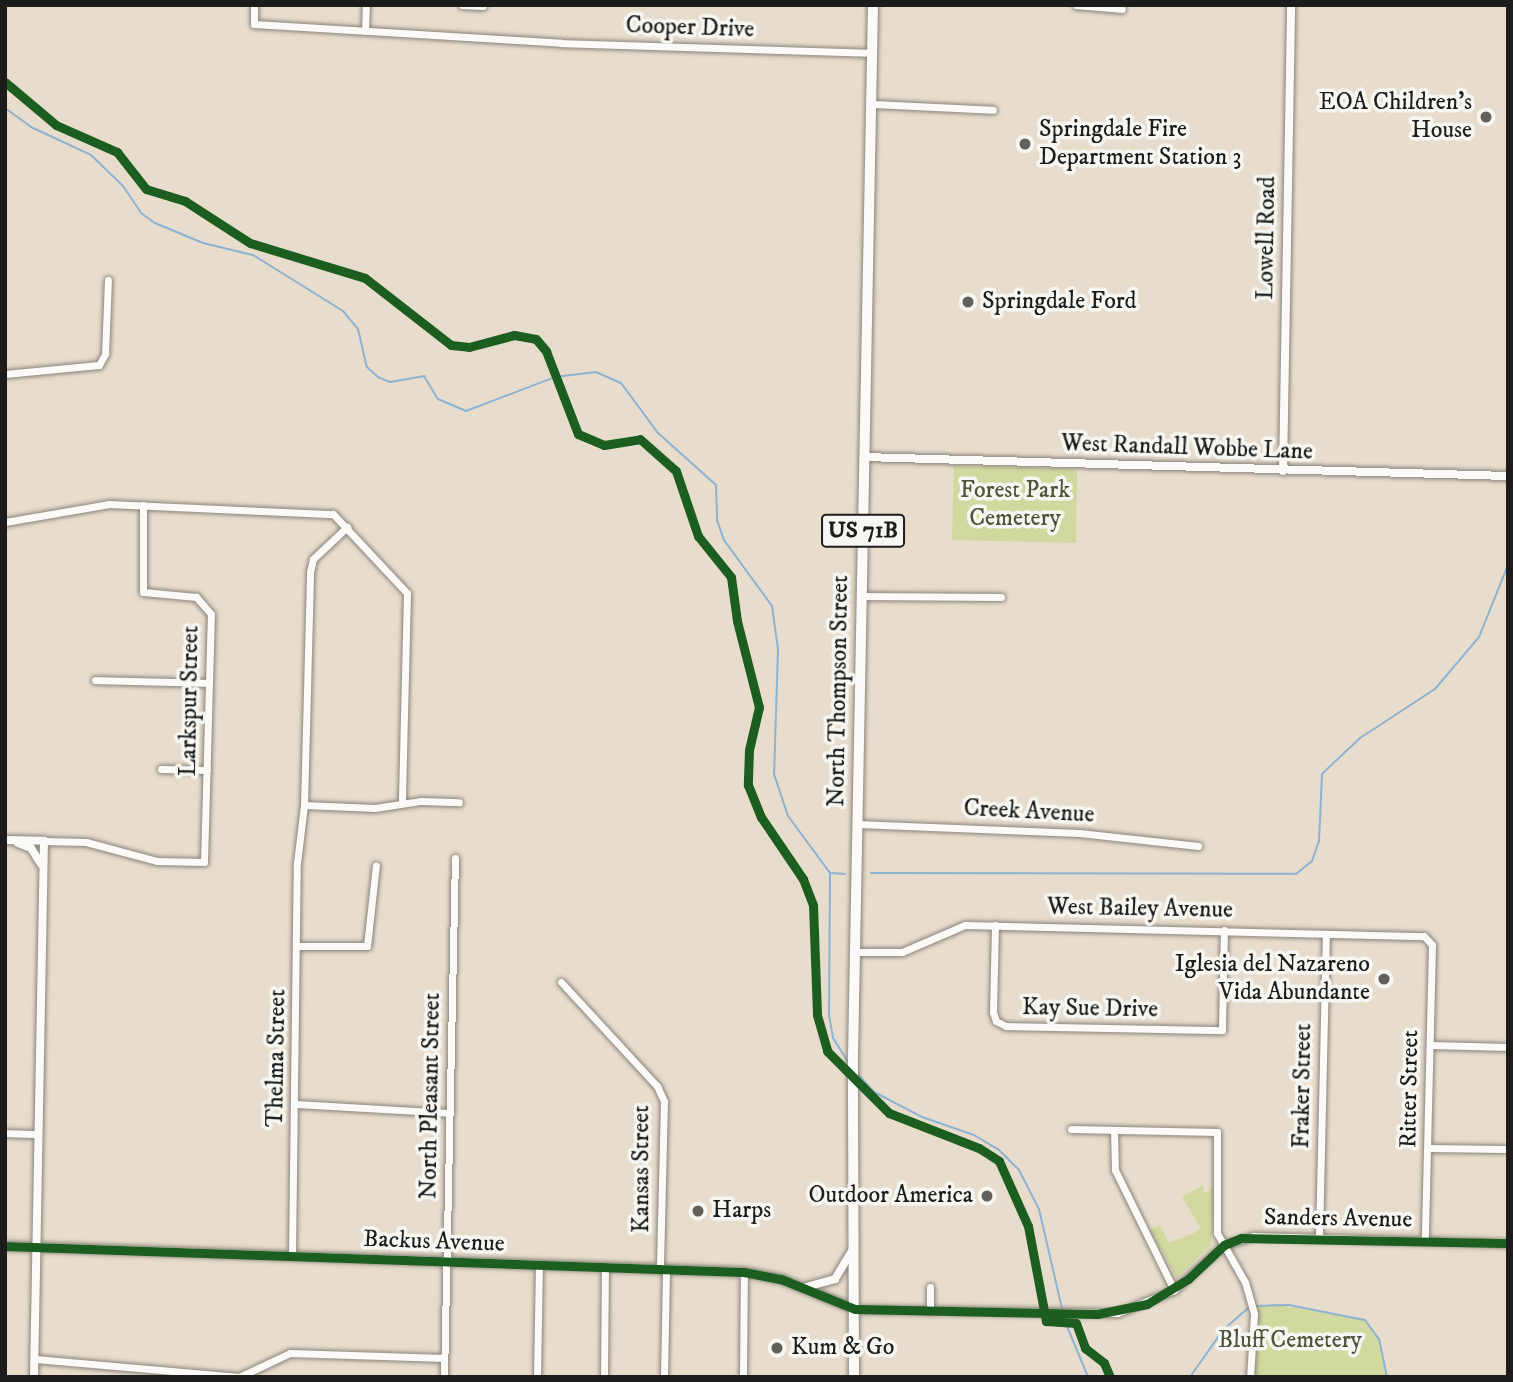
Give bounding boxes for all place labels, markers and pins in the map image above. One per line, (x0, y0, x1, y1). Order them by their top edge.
place label: EOA Children’s House (1319, 89, 1472, 145)
marker: EOA Children’s House (1478, 109, 1494, 125)
place label: Springdale Fire Department Station 3 (1039, 116, 1241, 172)
marker: Springdale Fire Department Station 3 (1017, 136, 1033, 152)
place label: Springdale Ford (982, 288, 1137, 316)
marker: Springdale Ford (960, 294, 976, 310)
place label: Iglesia del Nazareno Vida Abundante (1175, 951, 1370, 1007)
marker: Iglesia del Nazareno Vida Abundante (1376, 971, 1392, 987)
place label: Outdoor America (809, 1182, 973, 1210)
marker: Outdoor America (979, 1188, 995, 1204)
place label: Harps (712, 1197, 771, 1225)
marker: Harps (690, 1203, 706, 1219)
place label: Kum & Go (791, 1334, 894, 1362)
marker: Kum & Go (769, 1340, 785, 1356)

